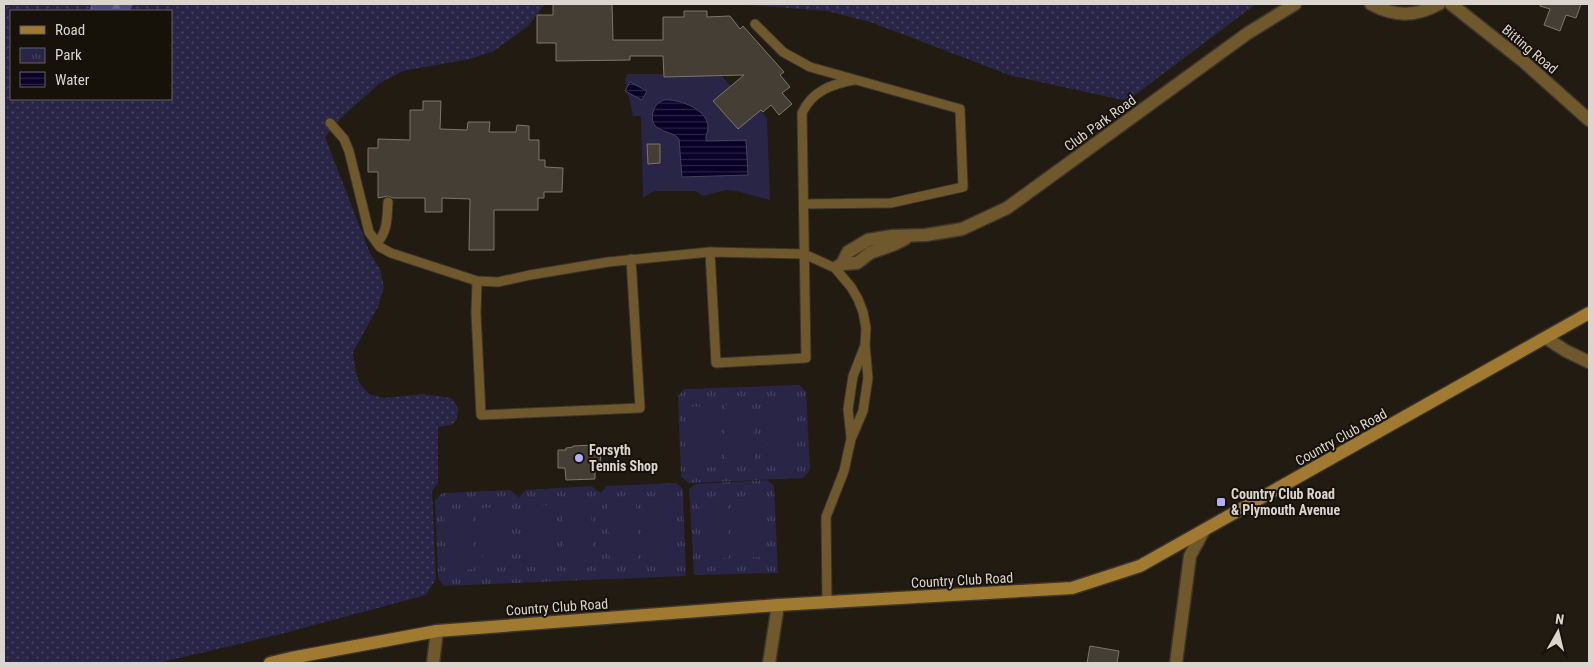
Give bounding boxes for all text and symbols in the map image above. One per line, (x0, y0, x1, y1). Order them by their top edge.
legend (10, 10, 172, 100)
text: Road (55, 21, 85, 39)
street label: Bitting Road (1499, 21, 1561, 77)
text: Park (55, 46, 82, 64)
text: Water (55, 71, 90, 89)
street label: Club Park Road (1061, 92, 1139, 154)
street label: Country Club Road (1292, 405, 1390, 469)
place label: Forsyth Tennis Shop (589, 442, 658, 474)
marker: Forsyth Tennis Shop (573, 452, 585, 464)
place label: Country Club Road & Plymouth Avenue (1231, 486, 1340, 518)
marker: Country Club Road & Plymouth Avenue (1215, 496, 1227, 508)
street label: Country Club Road (911, 569, 1013, 591)
street label: Country Club Road (505, 595, 609, 619)
north arrow (1533, 607, 1583, 657)
text: N (1554, 611, 1565, 628)

